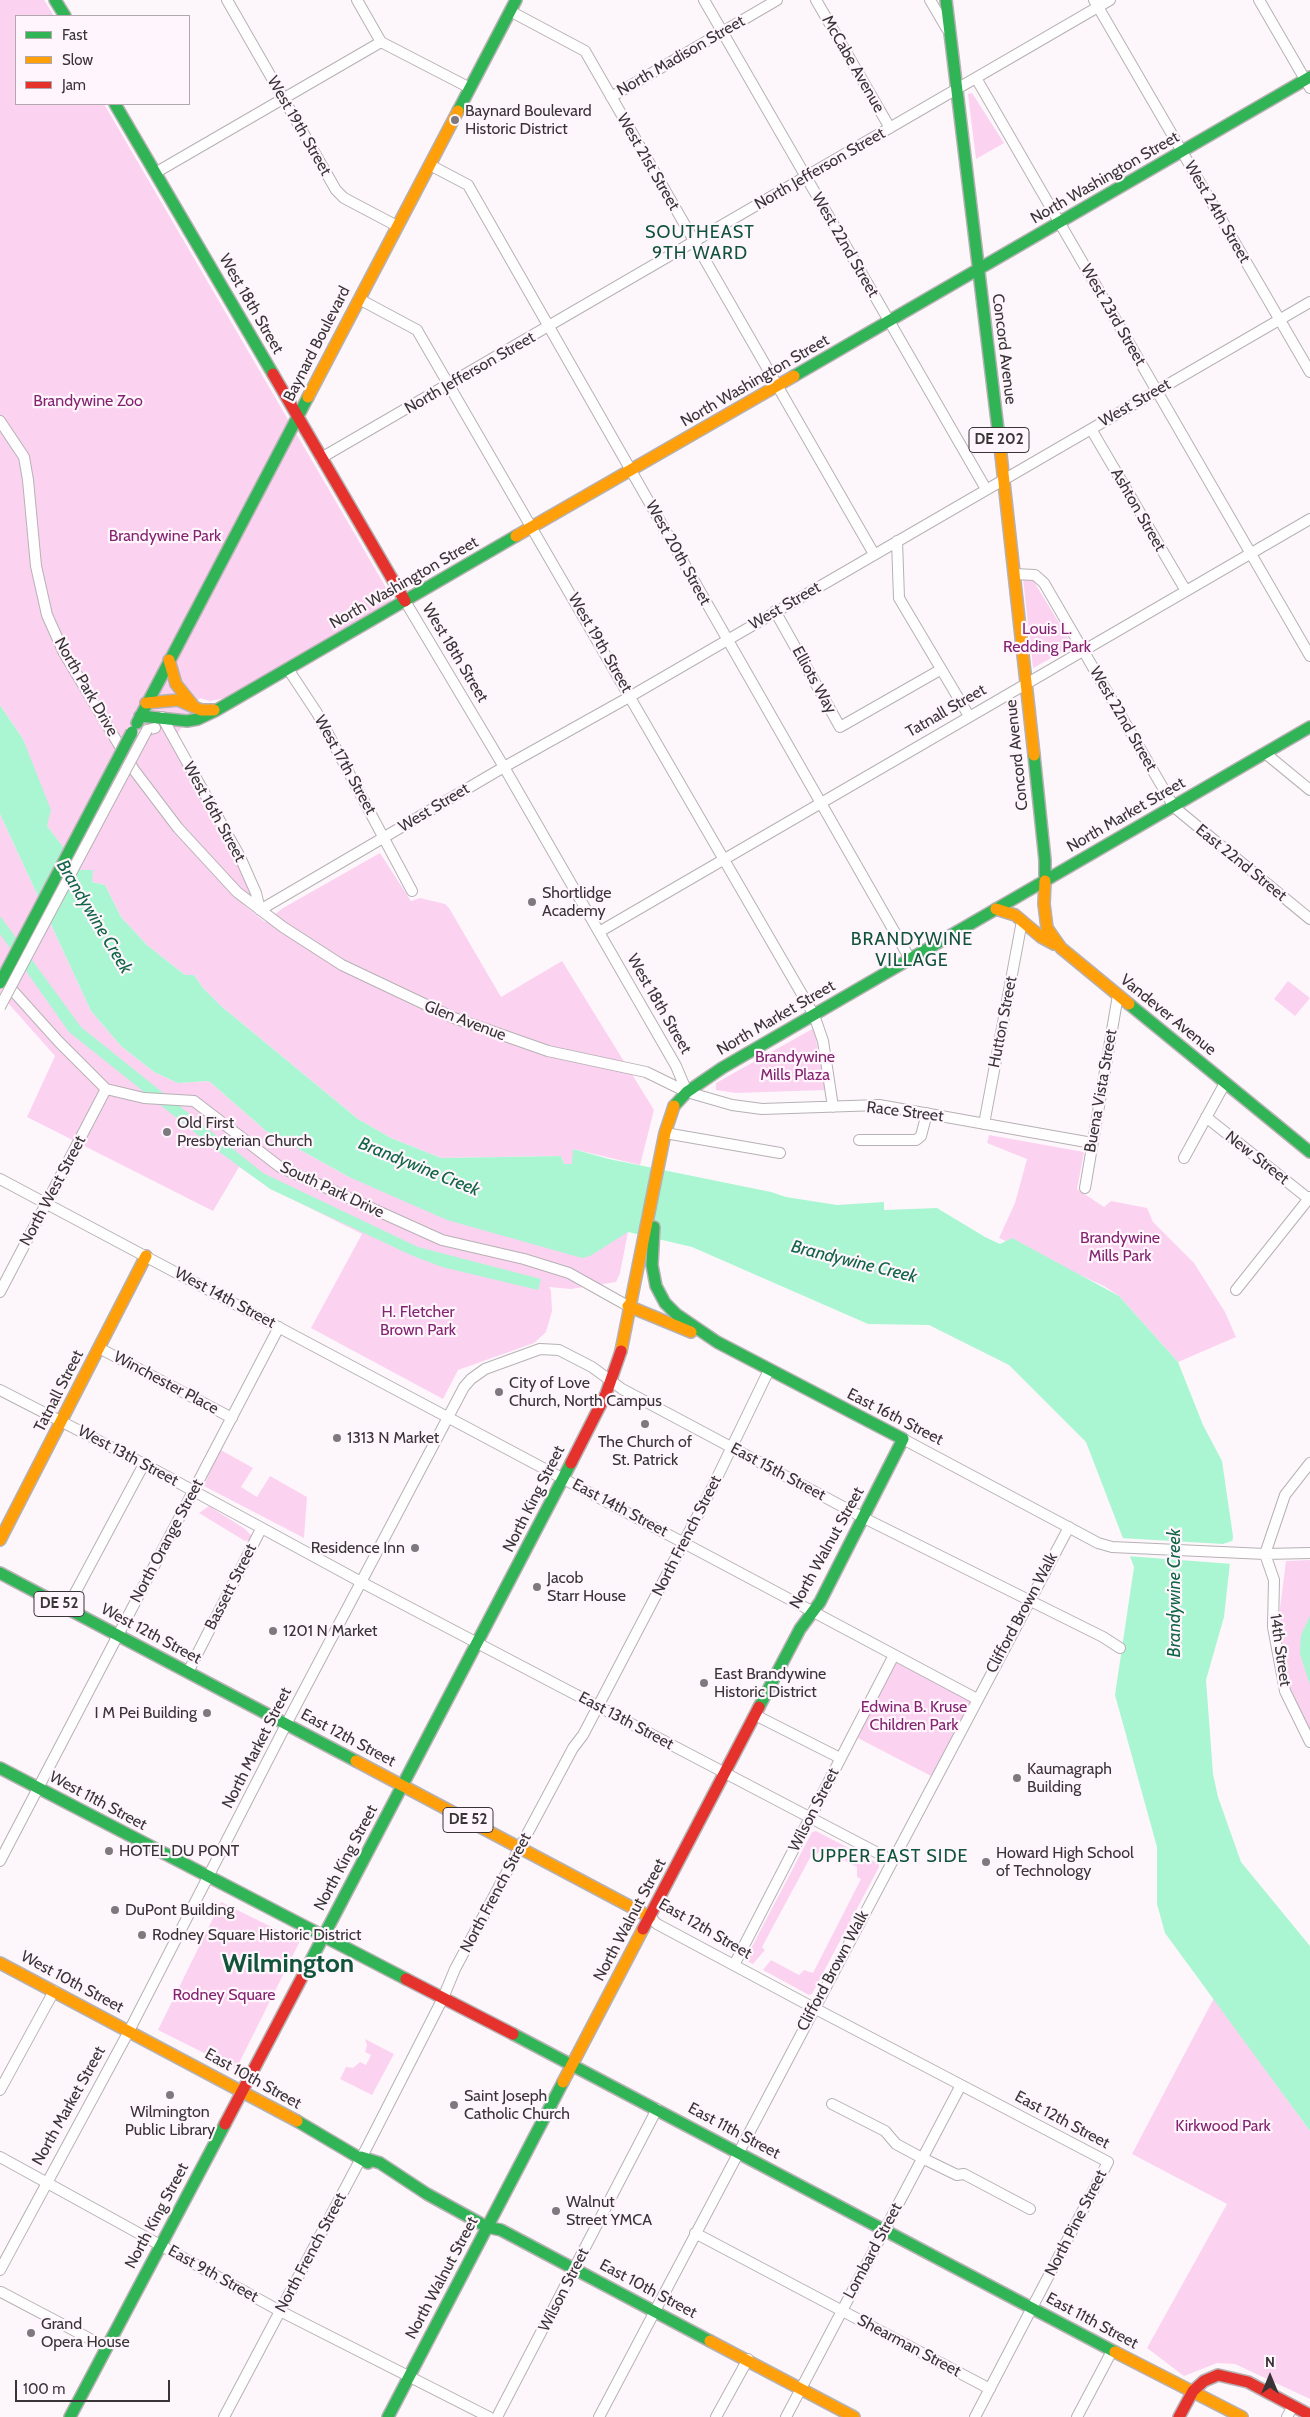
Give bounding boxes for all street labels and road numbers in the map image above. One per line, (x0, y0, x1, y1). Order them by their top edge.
street label: North Madison Street (614, 12, 748, 100)
street label: McCabe Avenue (817, 12, 889, 116)
street label: West 19th Street (263, 73, 335, 179)
street label: West 21st Street (613, 110, 683, 214)
street label: North Jefferson Street (751, 124, 889, 214)
street label: North Washington Street (1027, 128, 1183, 228)
street label: West 24th Street (1180, 158, 1254, 266)
street label: West 22nd Street (807, 189, 883, 301)
street label: West 18th Street (215, 251, 287, 357)
street label: West 23rd Street (1076, 261, 1150, 369)
street label: Baynard Boulevard (280, 283, 354, 405)
street label: Concord Avenue (988, 293, 1020, 405)
street label: North Jefferson Street (401, 328, 539, 418)
street label: North Washington Street (677, 331, 833, 431)
street label: West Street (1096, 375, 1174, 431)
road number: DE 202 (969, 428, 1029, 452)
street label: Ashton Street (1106, 465, 1170, 555)
street label: West 20th Street (641, 497, 715, 609)
street label: North Washington Street (326, 533, 482, 633)
street label: West Street (746, 578, 824, 634)
street label: West 19th Street (564, 590, 636, 696)
street label: West 18th Street (418, 600, 492, 706)
street label: North Park Drive (50, 634, 122, 740)
street label: Elliots Way (788, 643, 840, 717)
street label: West 22nd Street (1085, 663, 1161, 775)
street label: Tatnall Street (903, 680, 989, 742)
street label: Concord Avenue (1002, 699, 1032, 811)
street label: West 17th Street (310, 712, 380, 818)
street label: West 16th Street (179, 759, 249, 865)
street label: North Market Street (1063, 773, 1189, 857)
street label: West Street (395, 779, 473, 837)
street label: East 22nd Street (1192, 820, 1290, 906)
street label: West 18th Street (623, 951, 695, 1057)
street label: Vandever Avenue (1116, 970, 1220, 1060)
street label: Hutton Street (985, 975, 1021, 1069)
street label: North Market Street (713, 976, 839, 1060)
street label: Glen Avenue (421, 997, 509, 1045)
street label: Buena Vista Street (1081, 1028, 1121, 1154)
street label: Race Street (865, 1098, 945, 1126)
street label: New Street (1221, 1127, 1293, 1189)
street label: North West Street (16, 1133, 90, 1249)
street label: South Park Drive (277, 1158, 387, 1222)
street label: West 14th Street (171, 1263, 279, 1333)
street label: Tatnall Street (30, 1347, 88, 1435)
street label: Winchester Place (110, 1347, 222, 1419)
street label: East 16th Street (844, 1385, 946, 1449)
street label: West 13th Street (75, 1421, 181, 1491)
street label: East 15th Street (727, 1439, 829, 1505)
street label: North King Street (499, 1443, 569, 1555)
street label: North French Street (648, 1472, 726, 1600)
street label: East 14th Street (569, 1475, 671, 1541)
street label: North Orange Street (126, 1476, 208, 1606)
street label: North Walnut Street (786, 1484, 868, 1612)
street label: Bassett Street (201, 1541, 261, 1633)
street label: Clifford Brown Walk (982, 1549, 1062, 1677)
road number: DE 52 (34, 1592, 84, 1616)
street label: West 12th Street (98, 1600, 204, 1668)
street label: 14th Street (1265, 1612, 1295, 1688)
street label: North Market Street (218, 1684, 296, 1812)
street label: East 13th Street (575, 1688, 677, 1754)
street label: East 12th Street (297, 1705, 399, 1771)
street label: Wilson Street (785, 1765, 843, 1855)
street label: West 11th Street (46, 1767, 150, 1835)
street label: North King Street (310, 1802, 382, 1914)
road number: DE 52 (443, 1808, 493, 1832)
street label: North French Street (456, 1830, 536, 1956)
street label: North Walnut Street (590, 1855, 670, 1985)
street label: East 12th Street (655, 1895, 755, 1963)
street label: Clifford Brown Walk (793, 1907, 873, 2035)
street label: West 10th Street (17, 1947, 127, 2017)
street label: North Market Street (28, 2043, 110, 2169)
street label: East 10th Street (201, 2045, 305, 2113)
street label: East 12th Street (1011, 2087, 1113, 2153)
street label: East 11th Street (685, 2099, 783, 2163)
street label: North King Street (121, 2160, 193, 2272)
street label: North Pine Street (1041, 2167, 1111, 2279)
street label: North French Street (271, 2190, 351, 2316)
street label: Lombard Street (840, 2200, 906, 2302)
street label: North Walnut Street (402, 2213, 482, 2343)
street label: East 9th Street (165, 2241, 261, 2307)
street label: Wilson Street (535, 2245, 593, 2335)
street label: East 10th Street (596, 2255, 700, 2323)
street label: East 11th Street (1043, 2289, 1141, 2353)
street label: Shearman Street (854, 2311, 964, 2381)

